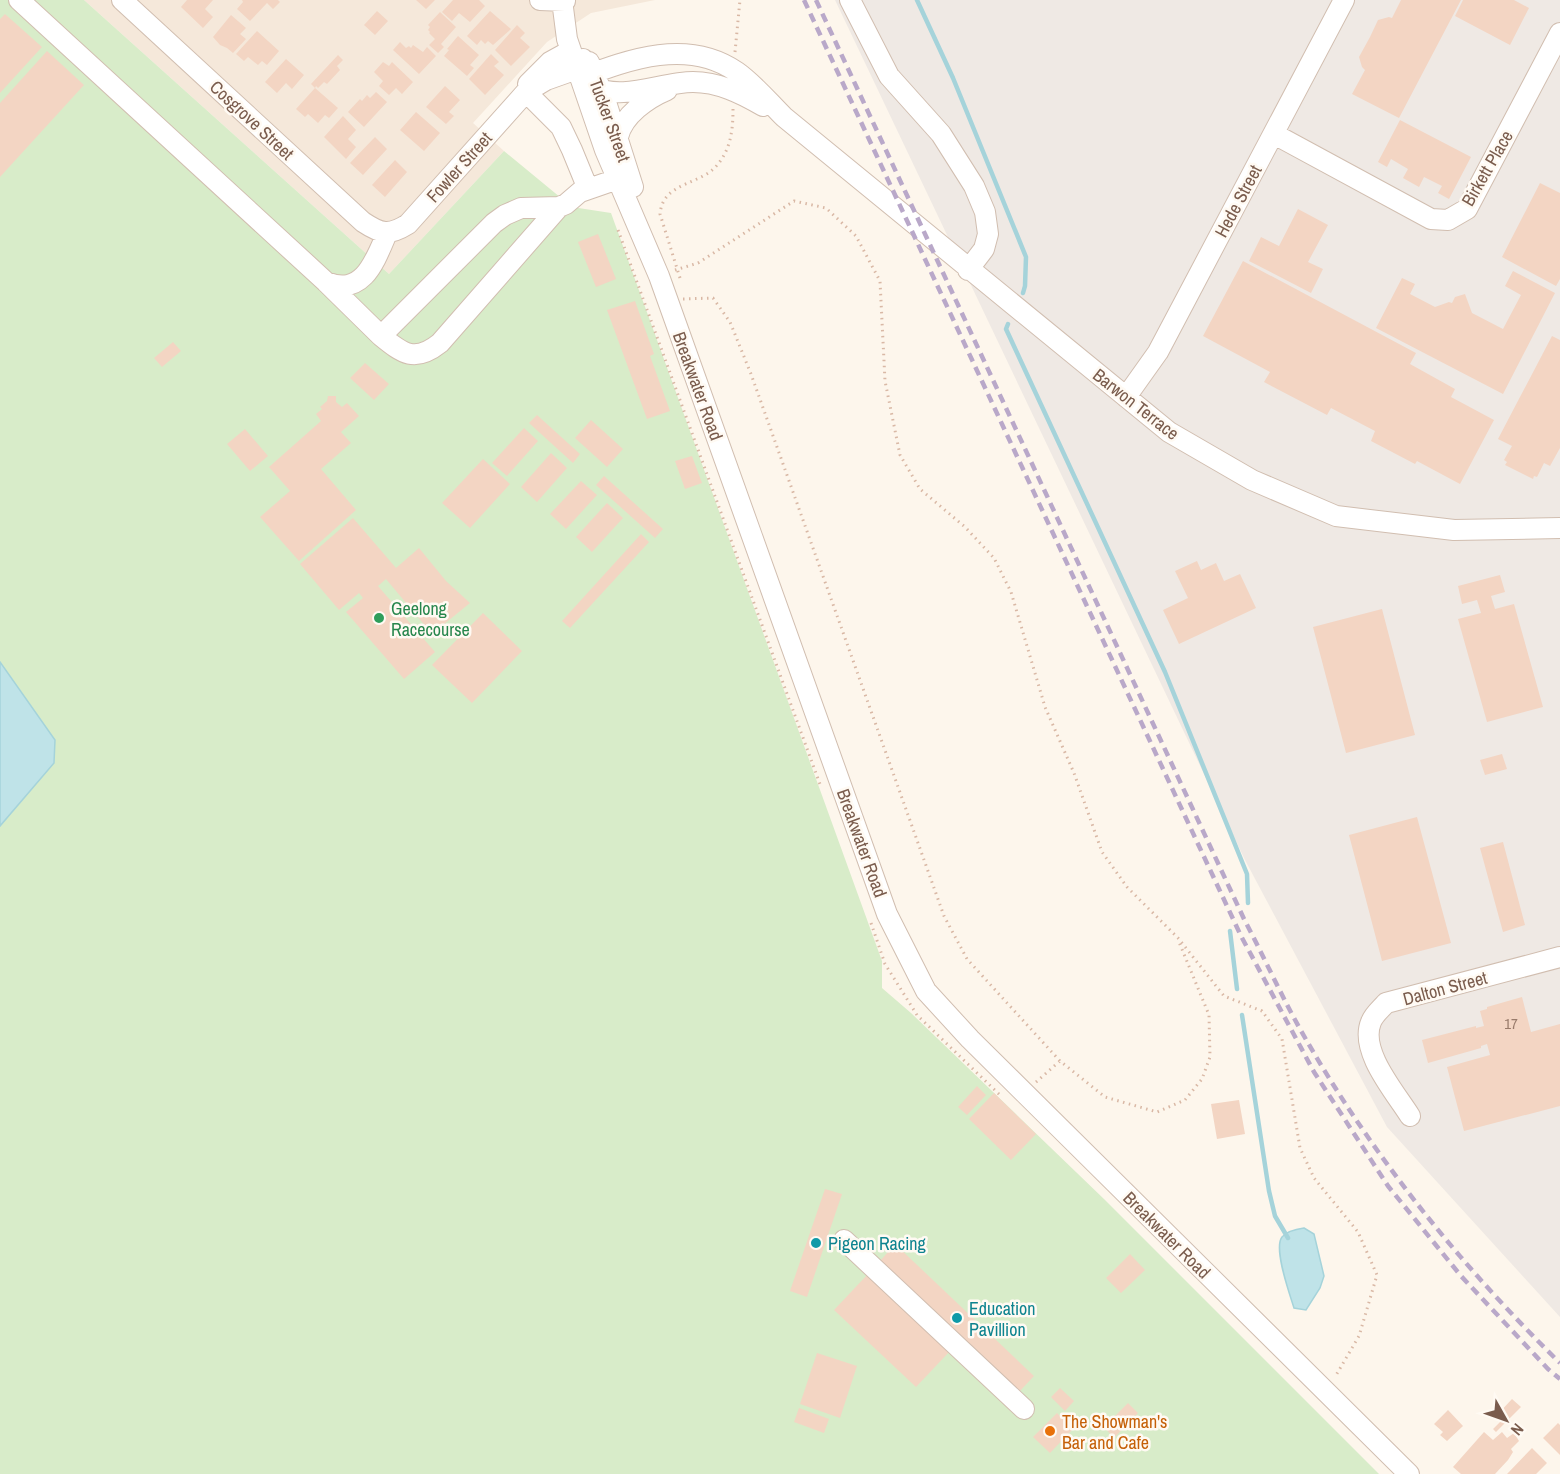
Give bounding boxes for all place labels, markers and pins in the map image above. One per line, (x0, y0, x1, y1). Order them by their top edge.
place label: Geelong Racecourse (391, 596, 470, 642)
marker: Geelong Racecourse (372, 611, 386, 625)
place label: Pigeon Racing (828, 1231, 926, 1256)
marker: Pigeon Racing (809, 1236, 823, 1250)
place label: Education Pavillion (969, 1296, 1035, 1342)
marker: Education Pavillion (950, 1311, 964, 1325)
place label: The Showman's Bar and Cafe (1062, 1409, 1167, 1455)
marker: The Showman's Bar and Cafe (1043, 1424, 1057, 1438)

